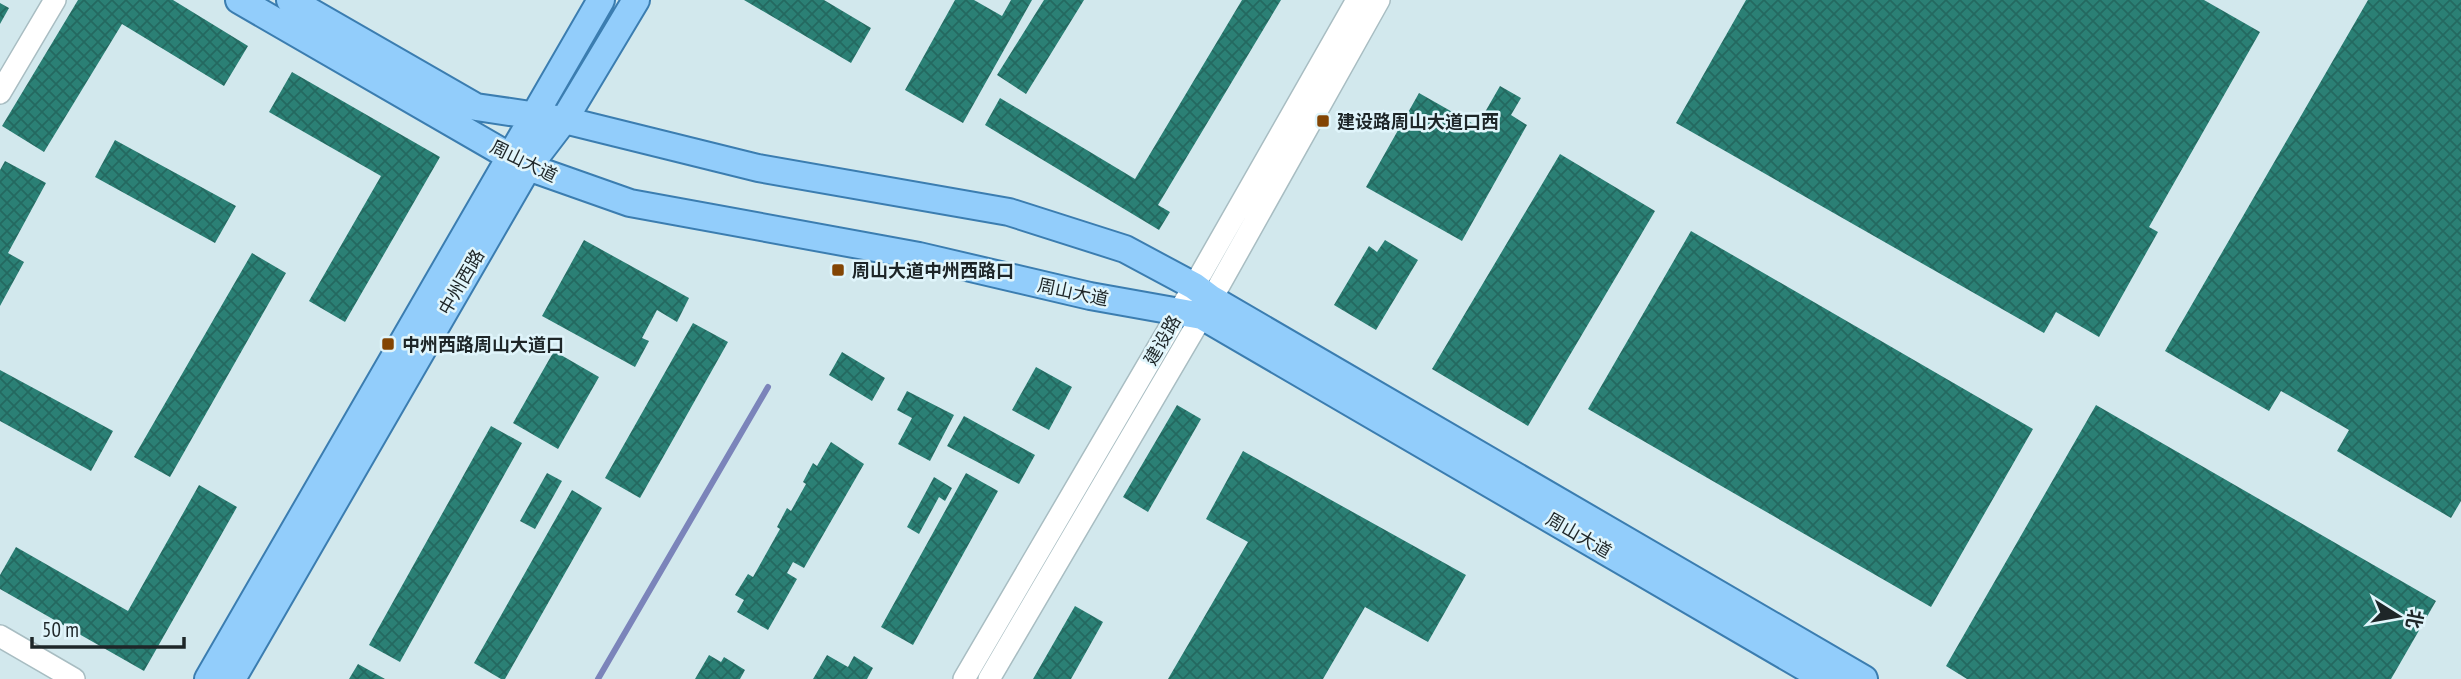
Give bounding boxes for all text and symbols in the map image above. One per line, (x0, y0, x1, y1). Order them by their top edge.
place label: 建设路周山大道口西 (1337, 110, 1499, 133)
marker: 建设路周山大道口西 (1315, 113, 1331, 129)
street label: 周山大道 (487, 135, 561, 187)
street label: 中州西路 (433, 245, 489, 319)
place label: 周山大道中州西路口 (852, 259, 1014, 282)
marker: 周山大道中州西路口 (830, 262, 846, 278)
street label: 周山大道 (1035, 273, 1111, 311)
street label: 建设路 (1139, 311, 1185, 369)
place label: 中州西路周山大道口 (402, 333, 564, 356)
marker: 中州西路周山大道口 (380, 336, 396, 352)
street label: 周山大道 (1542, 507, 1616, 563)
north arrow (2363, 581, 2433, 651)
scale bar (32, 606, 184, 650)
text: 北 (2401, 608, 2428, 631)
text: 50 m (42, 616, 79, 643)

